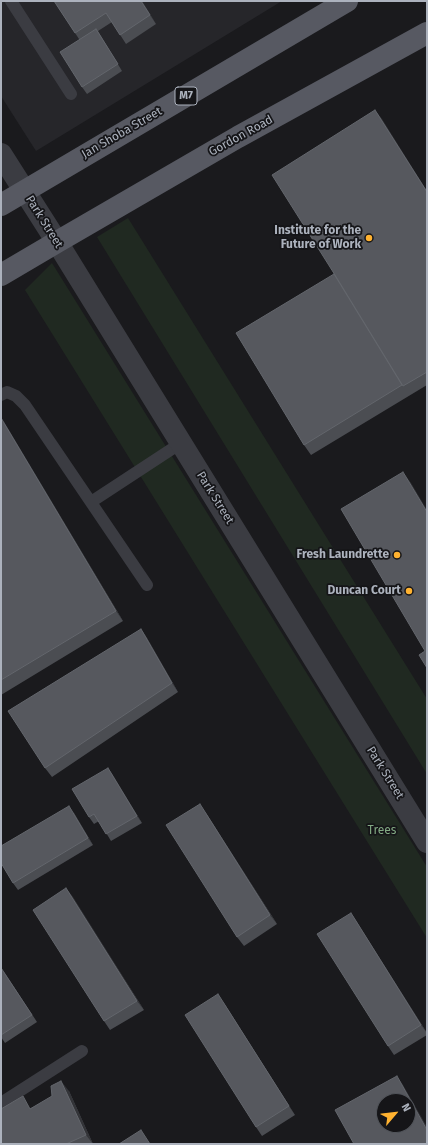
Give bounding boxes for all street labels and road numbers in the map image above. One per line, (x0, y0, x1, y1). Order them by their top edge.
road number: M7 (175, 87, 197, 105)
street label: Jan Shoba Street (79, 104, 165, 162)
street label: Gordon Road (206, 113, 276, 159)
street label: Park Street (22, 193, 66, 251)
street label: Park Street (193, 469, 237, 527)
street label: Park Street (363, 744, 407, 802)

